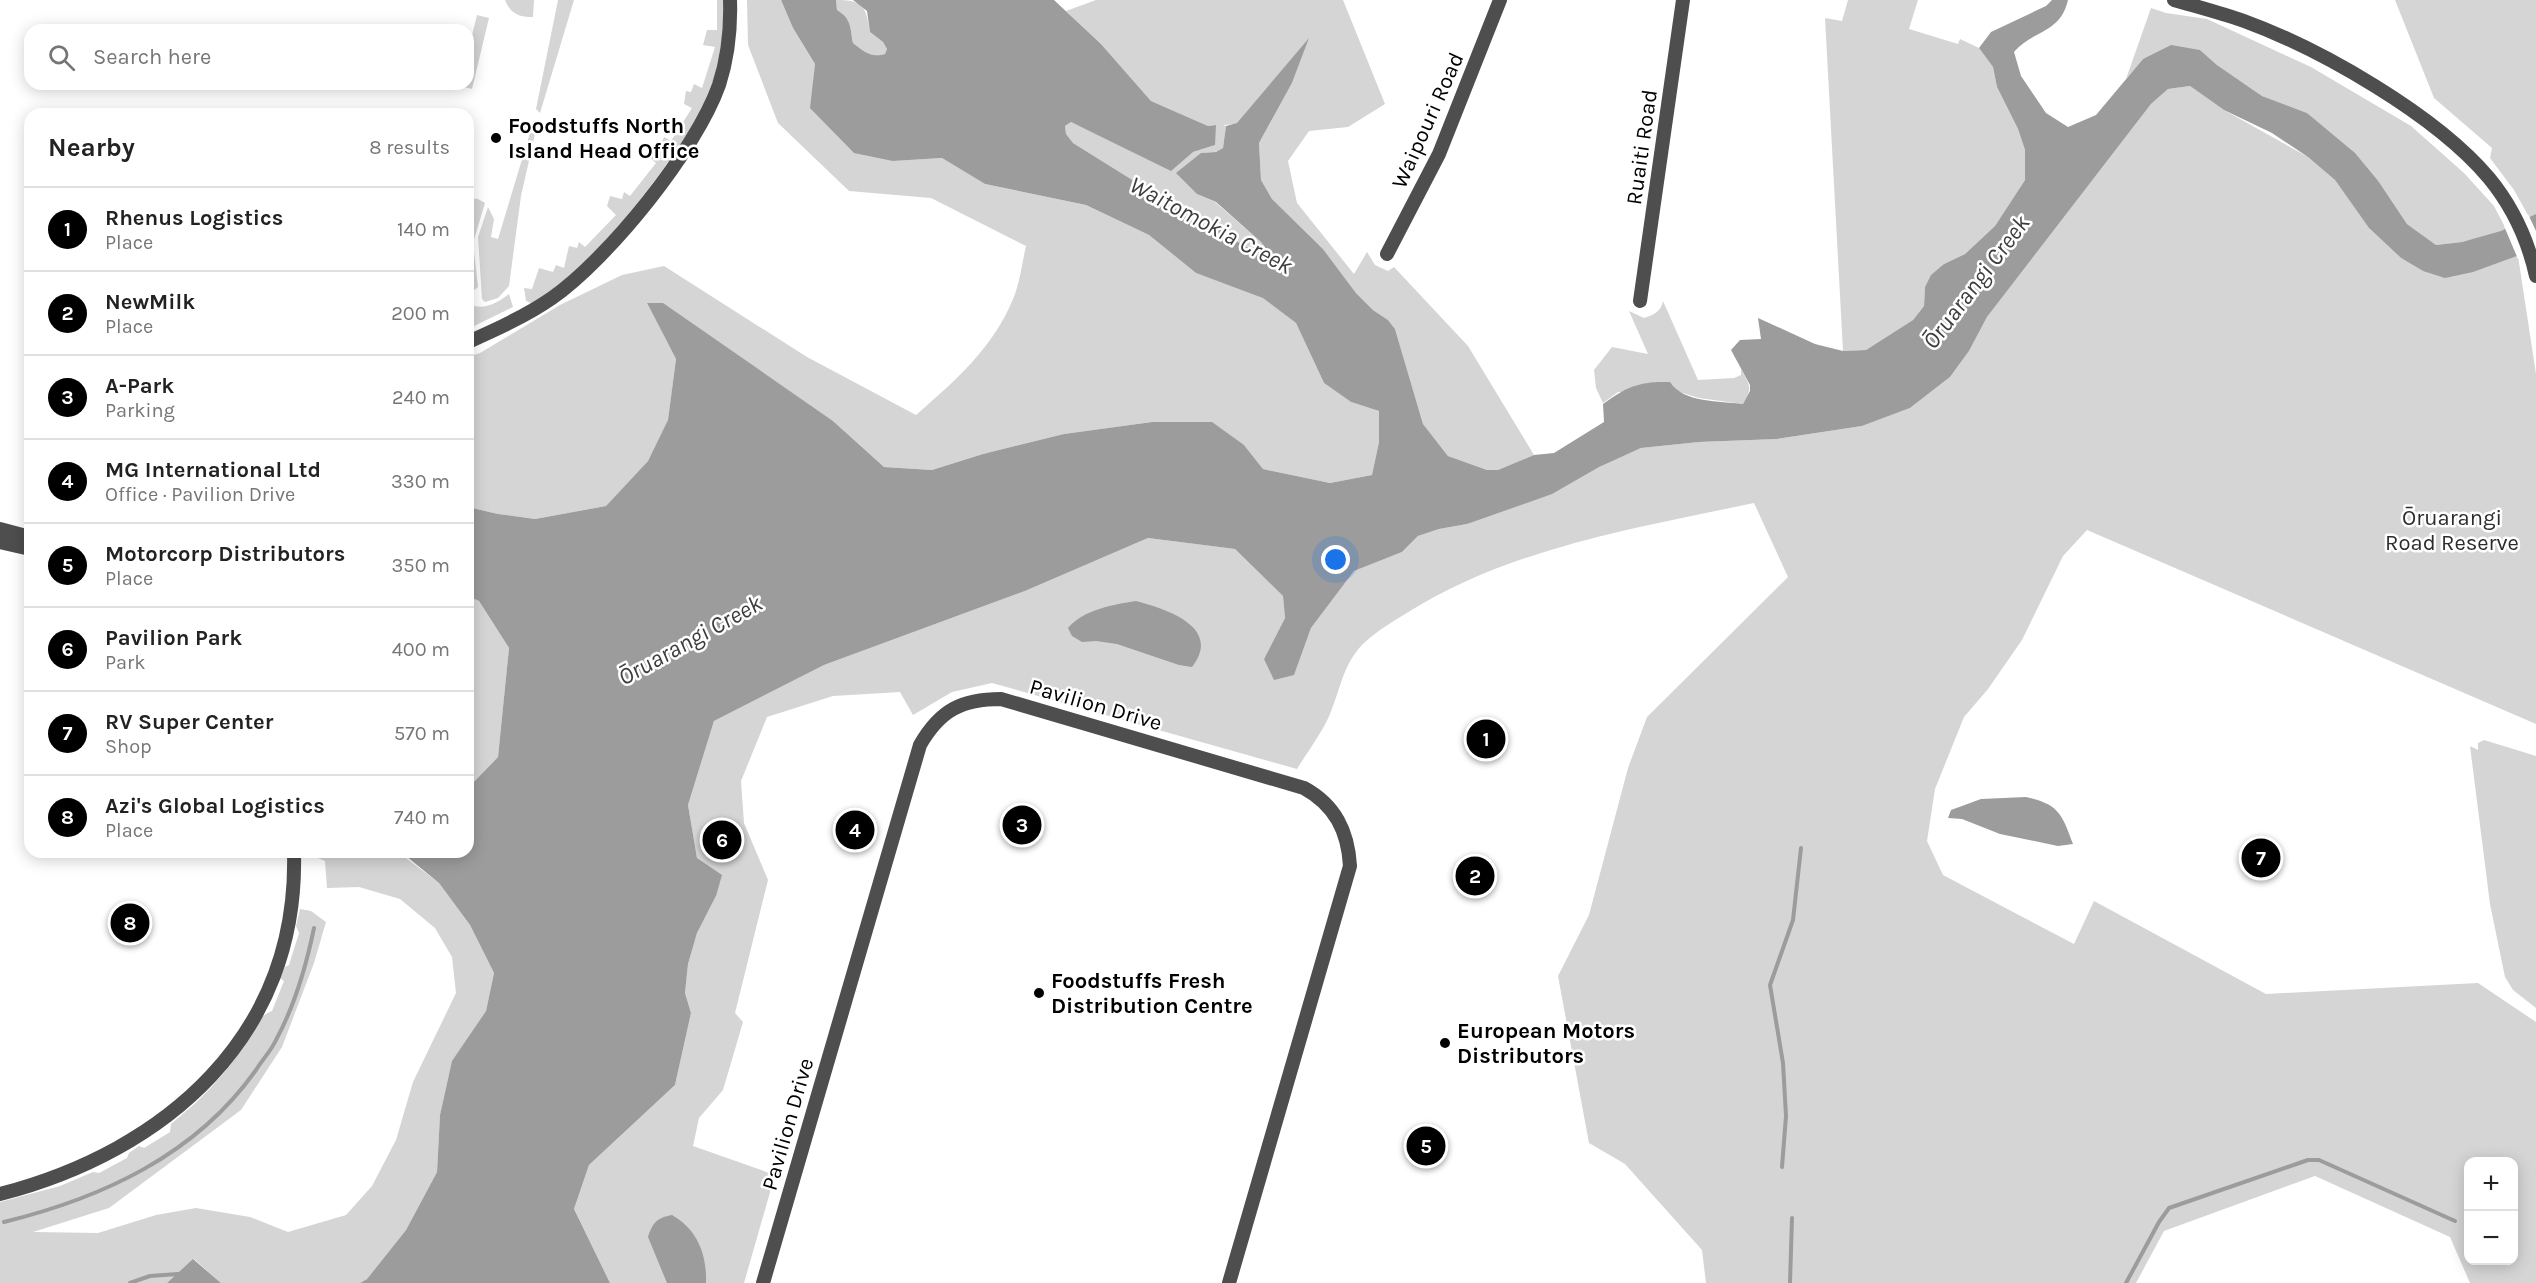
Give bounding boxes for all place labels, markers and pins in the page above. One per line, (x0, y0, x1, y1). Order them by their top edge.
place label: Foodstuffs North Island Head Office (508, 113, 700, 164)
marker: Foodstuffs North Island Head Office (489, 131, 503, 145)
pin: 1 (1466, 716, 1506, 762)
pin: 3 (1002, 802, 1042, 848)
pin: 4 (836, 808, 874, 852)
pin: 6 (702, 818, 742, 862)
pin: 7 (2242, 836, 2280, 880)
pin: 2 (1456, 854, 1494, 898)
pin: 8 (110, 900, 150, 946)
place label: Foodstuffs Fresh Distribution Centre (1051, 968, 1253, 1019)
marker: Foodstuffs Fresh Distribution Centre (1032, 986, 1046, 1000)
place label: European Motors Distributors (1457, 1018, 1635, 1069)
marker: European Motors Distributors (1438, 1036, 1452, 1050)
pin: 5 (1406, 1124, 1446, 1168)

